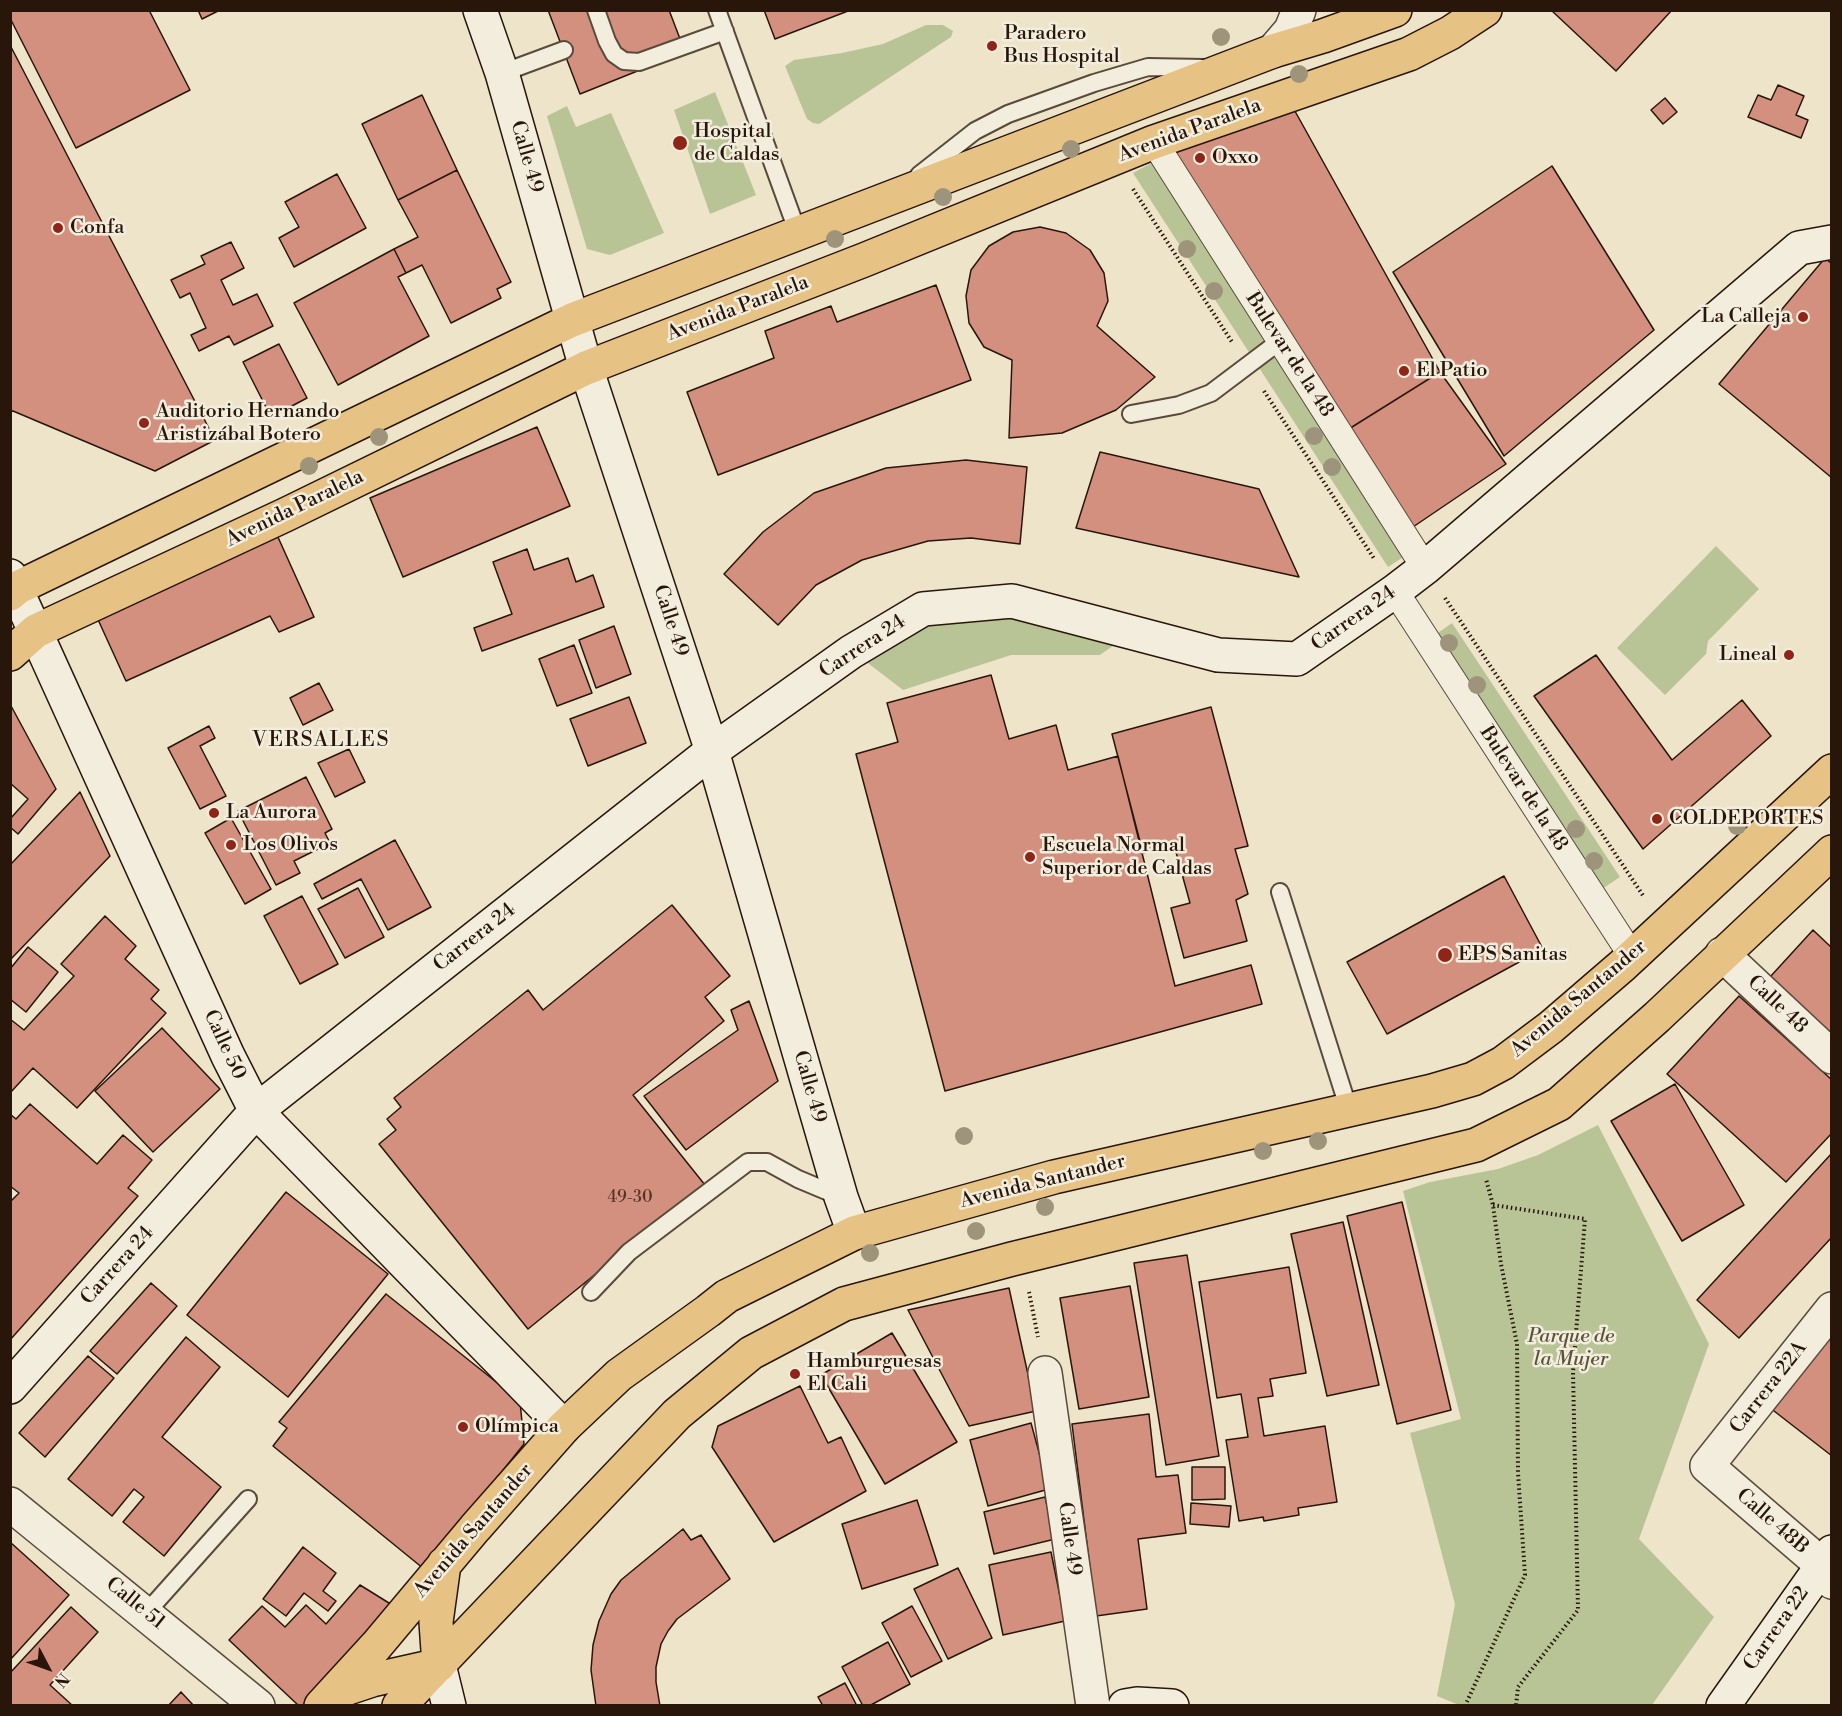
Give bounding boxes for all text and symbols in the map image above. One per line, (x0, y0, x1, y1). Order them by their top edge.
place label: Paradero Bus Hospital (1004, 22, 1120, 69)
marker: Paradero Bus Hospital (985, 39, 999, 53)
street label: Avenida Paralela (1115, 94, 1265, 168)
street label: Calle 49 (504, 118, 548, 196)
place label: Hospital de Caldas (694, 120, 780, 167)
marker: Hospital de Caldas (671, 134, 689, 152)
place label: Oxxo (1212, 146, 1259, 170)
marker: Oxxo (1193, 151, 1207, 165)
place label: Confa (70, 216, 124, 240)
marker: Confa (51, 221, 65, 235)
street label: Avenida Paralela (664, 271, 812, 347)
street label: Bulevar de la 48 (1240, 288, 1338, 422)
place label: La Calleja (1701, 305, 1791, 329)
marker: La Calleja (1796, 310, 1810, 324)
place label: El Patio (1416, 359, 1488, 383)
marker: El Patio (1397, 364, 1411, 378)
place label: Auditorio Hernando Aristizábal Botero (156, 400, 339, 447)
marker: Auditorio Hernando Aristizábal Botero (137, 416, 151, 430)
street label: Avenida Paralela (222, 465, 368, 553)
street label: Carrera 24 (1307, 581, 1401, 657)
street label: Calle 49 (647, 582, 693, 660)
street label: Carrera 24 (815, 610, 911, 684)
place label: Lineal (1719, 643, 1777, 667)
marker: Lineal (1782, 648, 1796, 662)
street label: Bulevar de la 48 (1474, 722, 1572, 856)
district label: VERSALLES (252, 728, 390, 754)
place label: La Aurora (226, 801, 317, 825)
marker: La Aurora (207, 806, 221, 820)
place label: COLDEPORTES (1669, 807, 1824, 831)
marker: COLDEPORTES (1650, 812, 1664, 826)
place label: Los Olivos (243, 833, 338, 857)
place label: Escuela Normal Superior de Caldas (1042, 834, 1212, 881)
marker: Los Olivos (224, 838, 238, 852)
marker: Escuela Normal Superior de Caldas (1023, 850, 1037, 864)
street label: Carrera 24 (429, 898, 521, 978)
street label: Avenida Santander (1506, 935, 1652, 1063)
place label: EPS Sanitas (1458, 943, 1567, 967)
marker: EPS Sanitas (1436, 946, 1454, 964)
street label: Calle 48 (1742, 971, 1812, 1039)
street label: Calle 50 (197, 1006, 251, 1084)
street label: Calle 49 (787, 1048, 831, 1126)
street label: Avenida Santander (958, 1150, 1128, 1214)
house number: 49-30 (608, 1188, 652, 1208)
street label: Carrera 24 (76, 1222, 160, 1310)
park label: Parque de la Mujer (1528, 1325, 1614, 1372)
street label: Carrera 22A (1725, 1337, 1813, 1439)
place label: Hamburguesas El Cali (807, 1350, 941, 1397)
marker: Hamburguesas El Cali (788, 1367, 802, 1381)
place label: Olímpica (475, 1415, 559, 1439)
marker: Olímpica (456, 1420, 470, 1434)
street label: Avenida Santander (409, 1459, 539, 1603)
street label: Calle 48B (1731, 1484, 1813, 1560)
street label: Calle 49 (1052, 1501, 1086, 1577)
street label: Calle 51 (100, 1573, 170, 1635)
street label: Carrera 22 (1739, 1582, 1815, 1676)
north arrow (18, 1638, 78, 1698)
text: N (50, 1668, 73, 1691)

